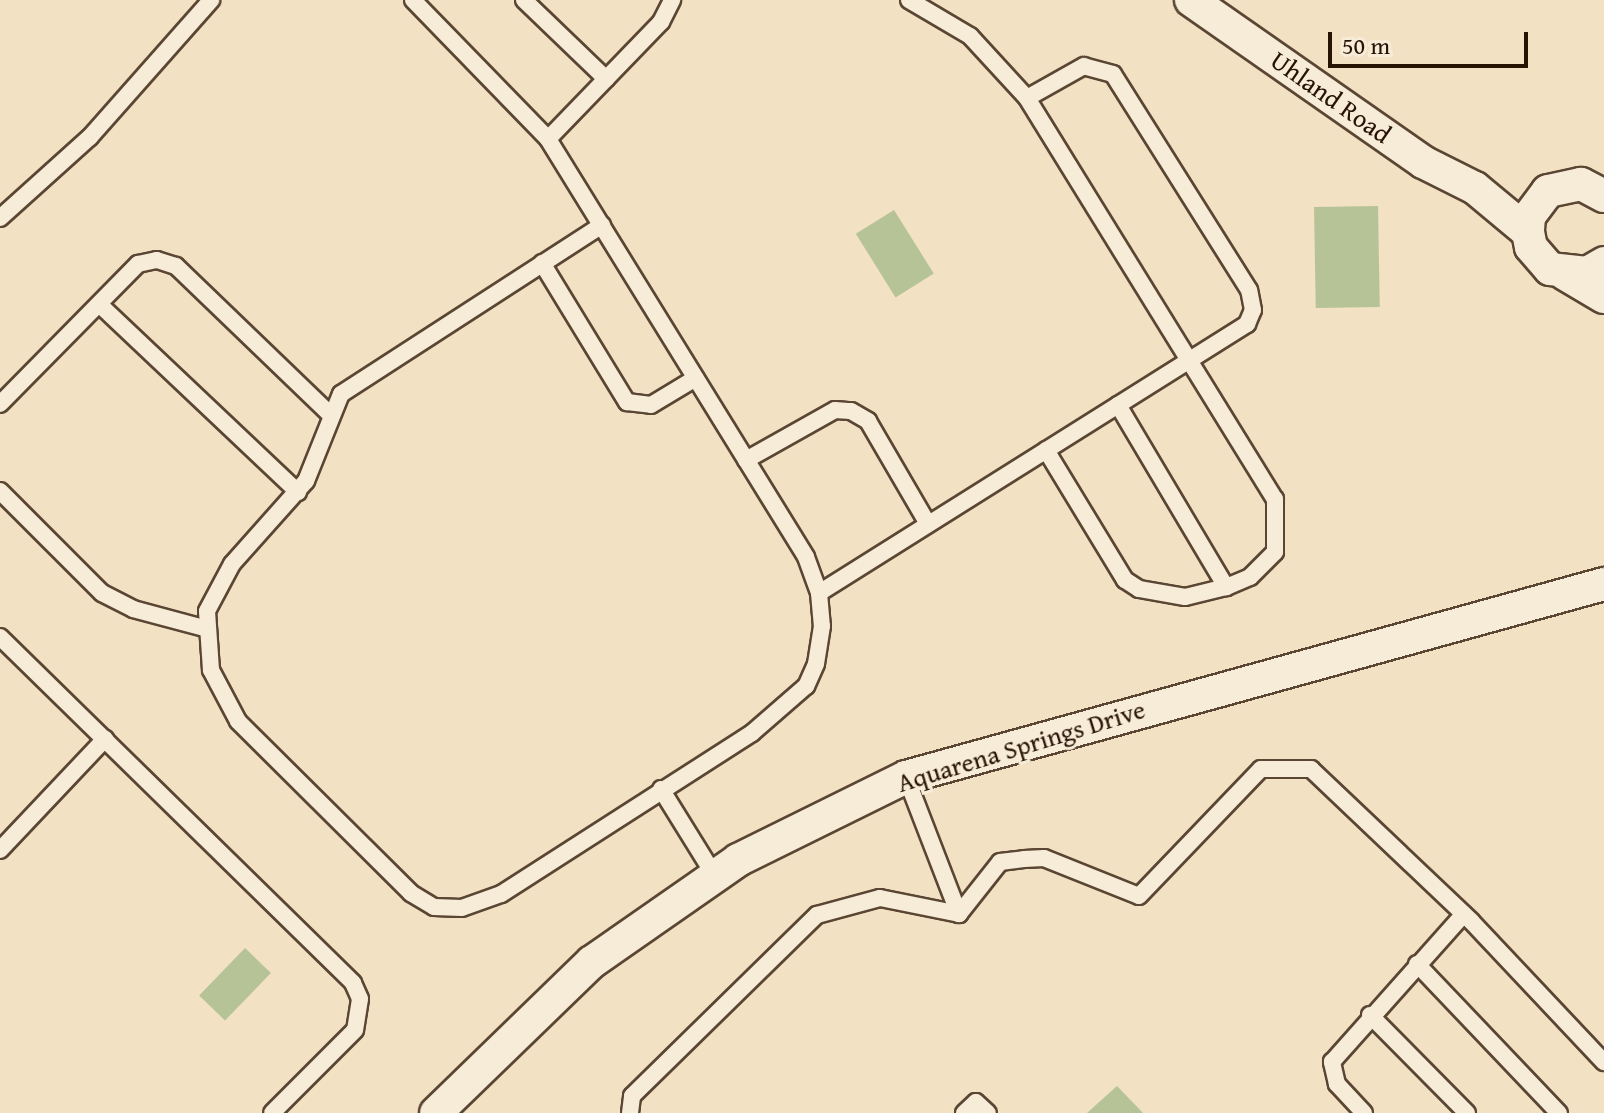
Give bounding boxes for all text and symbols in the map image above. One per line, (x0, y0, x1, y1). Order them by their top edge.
scale bar (1332, 16, 1532, 66)
text: 50 m (1342, 28, 1390, 63)
street label: Uhland Road (1265, 44, 1397, 150)
street label: Aquarena Springs Drive (893, 693, 1149, 799)

